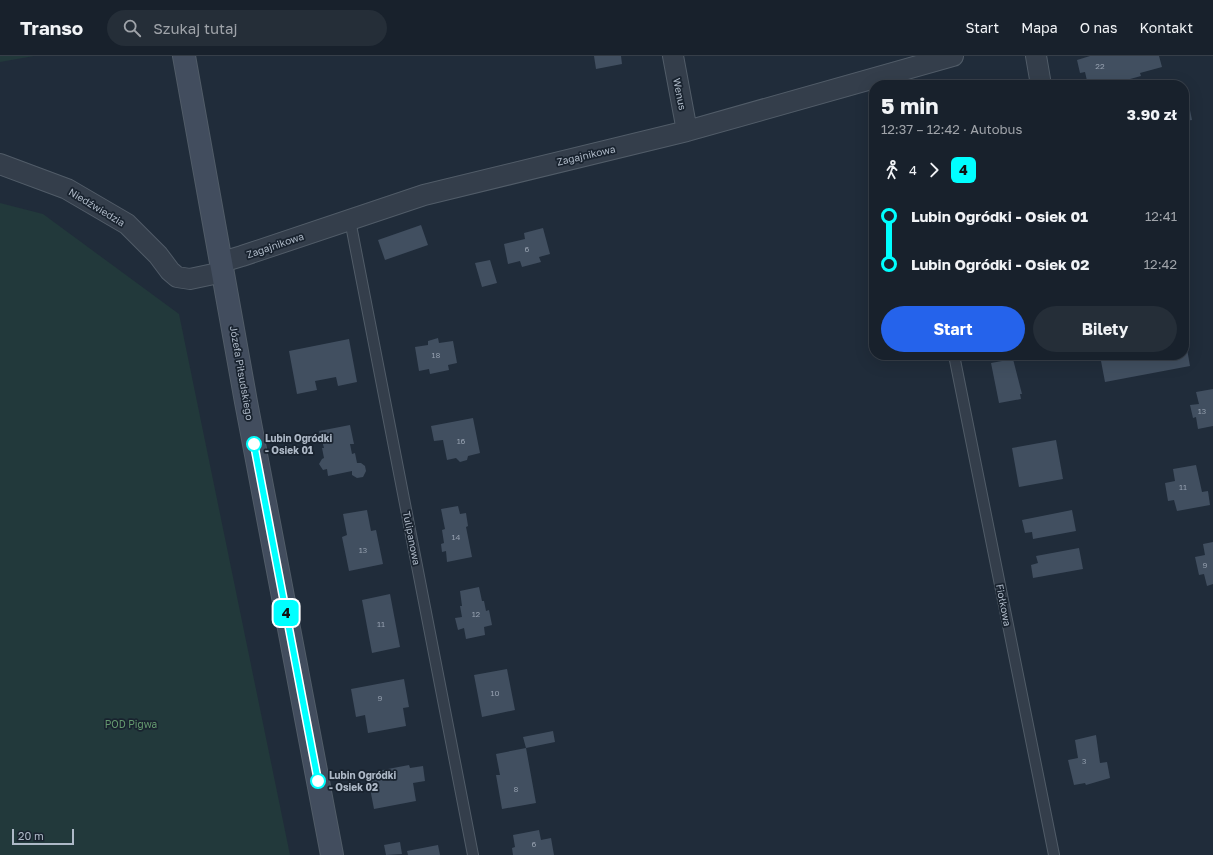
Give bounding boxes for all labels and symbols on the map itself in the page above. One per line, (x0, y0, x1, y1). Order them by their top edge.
house number: 22 (1095, 61, 1105, 71)
street label: Wenus (671, 77, 689, 111)
street label: Zagajnikowa (555, 142, 617, 168)
street label: Niedźwiedzia (67, 185, 127, 229)
street label: Zagajnikowa (245, 230, 305, 260)
house number: 6 (525, 244, 530, 254)
street label: Józefa Piłsudskiego (228, 325, 256, 421)
house number: 18 (432, 350, 440, 360)
house number: 13 (1198, 406, 1207, 416)
place label: Lubin Ogródki - Osiek 01 (265, 432, 333, 456)
marker: Lubin Ogródki - Osiek 01 (246, 436, 262, 452)
house number: 16 (457, 436, 466, 446)
house number: 11 (1179, 482, 1187, 492)
street label: Tulipanowa (401, 510, 423, 566)
house number: 14 (452, 532, 460, 542)
house number: 13 (359, 545, 368, 555)
house number: 9 (1203, 560, 1208, 570)
street label: Fiołkowa (994, 583, 1014, 627)
line badge: 4 (273, 600, 299, 626)
house number: 12 (472, 609, 481, 619)
house number: 11 (377, 619, 385, 629)
house number: 10 (491, 688, 499, 698)
house number: 9 (378, 693, 383, 703)
park label: POD Pigwa (105, 718, 157, 730)
house number: 3 (1082, 756, 1087, 766)
place label: Lubin Ogródki - Osiek 02 (329, 769, 397, 793)
marker: Lubin Ogródki - Osiek 02 (310, 773, 326, 789)
house number: 8 (514, 784, 519, 794)
scale bar (12, 827, 74, 846)
house number: 6 (532, 839, 537, 849)

